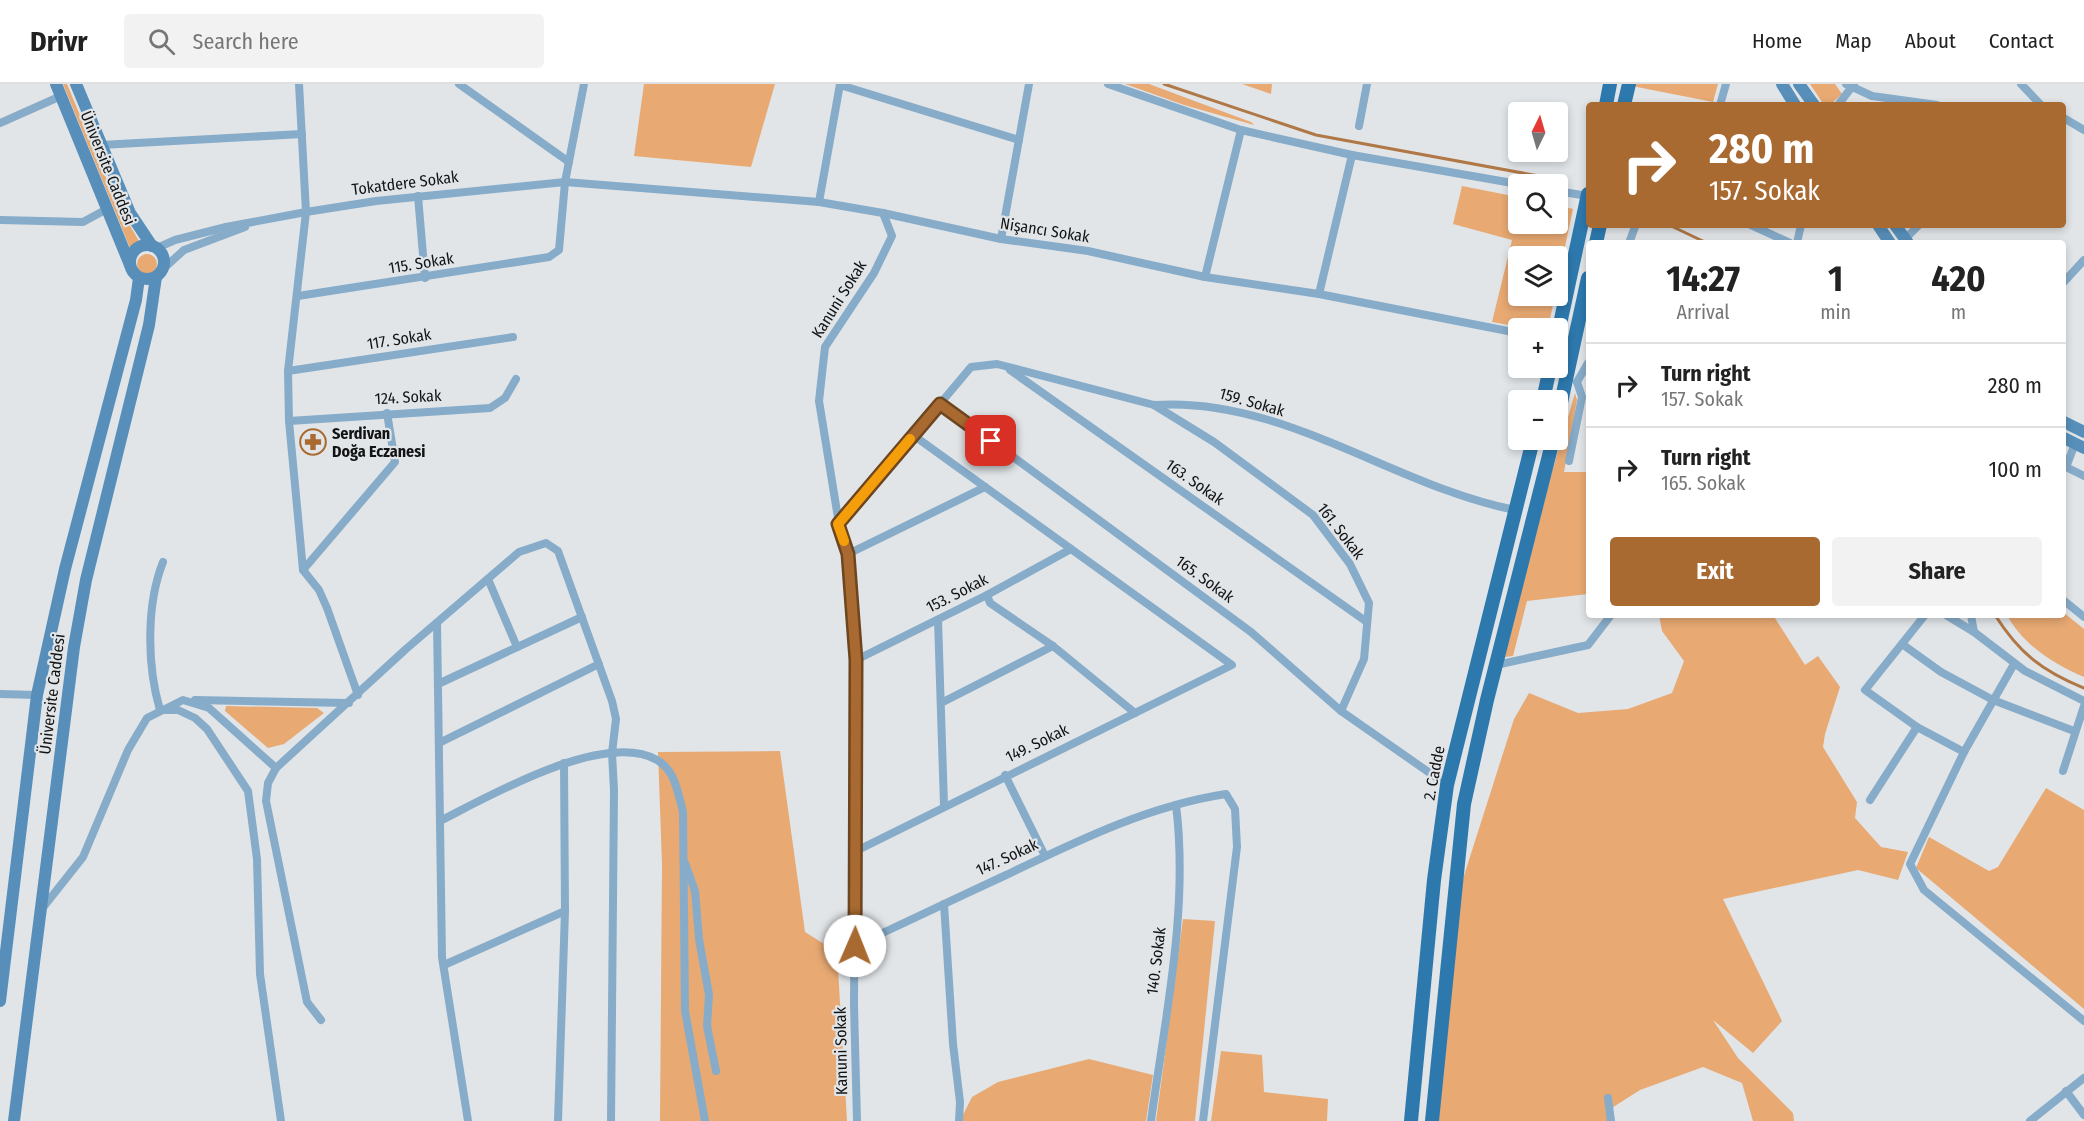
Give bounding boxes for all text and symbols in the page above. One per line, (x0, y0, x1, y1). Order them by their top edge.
search box (124, 14, 544, 68)
text: Drivr (30, 25, 88, 58)
icon: search (145, 25, 178, 58)
text: Search here (193, 28, 299, 55)
text: Home (1752, 28, 1802, 54)
text: Map (1835, 28, 1872, 54)
text: About (1905, 28, 1956, 54)
text: Contact (1989, 28, 2054, 54)
north arrow (1508, 102, 1568, 162)
map controls (1508, 102, 1568, 450)
street label: Üniversite Caddesi (76, 108, 140, 228)
text: 280 m (1709, 124, 1814, 174)
icon: right (1610, 126, 1688, 204)
street label: Tokatdere Sokak (351, 167, 460, 199)
button: search (1508, 174, 1568, 234)
text: 157. Sokak (1709, 175, 1820, 207)
street label: Nişancı Sokak (999, 214, 1092, 247)
button: layers (1508, 246, 1568, 306)
street label: 115. Sokak (387, 248, 455, 278)
street label: Kanuni Sokak (808, 256, 871, 341)
text: 14:27 (1666, 257, 1740, 301)
text: 1 (1828, 257, 1843, 301)
text: 420 (1931, 257, 1986, 301)
text: Arrival (1677, 300, 1730, 324)
text: min (1820, 300, 1851, 324)
text: m (1951, 300, 1966, 324)
button: + (1508, 318, 1568, 378)
street label: 117. Sokak (366, 324, 433, 353)
text: Turn right (1661, 360, 1750, 387)
icon: right (1610, 369, 1643, 402)
text: 280 m (1988, 372, 2042, 399)
street label: 159. Sokak (1217, 384, 1287, 421)
street label: 124. Sokak (374, 386, 442, 408)
text: 157. Sokak (1661, 387, 1743, 411)
button: − (1508, 390, 1568, 450)
pin (965, 415, 1016, 466)
place label: Serdivan Doğa Eczanesi (332, 424, 425, 461)
icon: arrive (974, 424, 1007, 457)
pharmacy icon: Serdivan Doğa Eczanesi (298, 427, 328, 457)
text: Turn right (1661, 444, 1750, 471)
icon: right (1610, 453, 1643, 486)
street label: 163. Sokak (1162, 455, 1228, 509)
text: 100 m (1988, 456, 2042, 483)
text: 165. Sokak (1661, 471, 1745, 495)
street label: 161. Sokak (1313, 499, 1369, 563)
button: Exit (1610, 537, 1820, 606)
button: Share (1832, 537, 2042, 606)
street label: 165. Sokak (1172, 551, 1238, 607)
street label: 153. Sokak (923, 569, 992, 617)
street label: Üniversite Caddesi (35, 633, 69, 755)
street label: 149. Sokak (1003, 719, 1072, 766)
street label: 2. Cadde (1419, 744, 1449, 802)
street label: 147. Sokak (973, 834, 1041, 880)
position arrow (823, 914, 887, 978)
street label: 140. Sokak (1142, 925, 1170, 996)
street label: Kanuni Sokak (831, 1006, 851, 1095)

